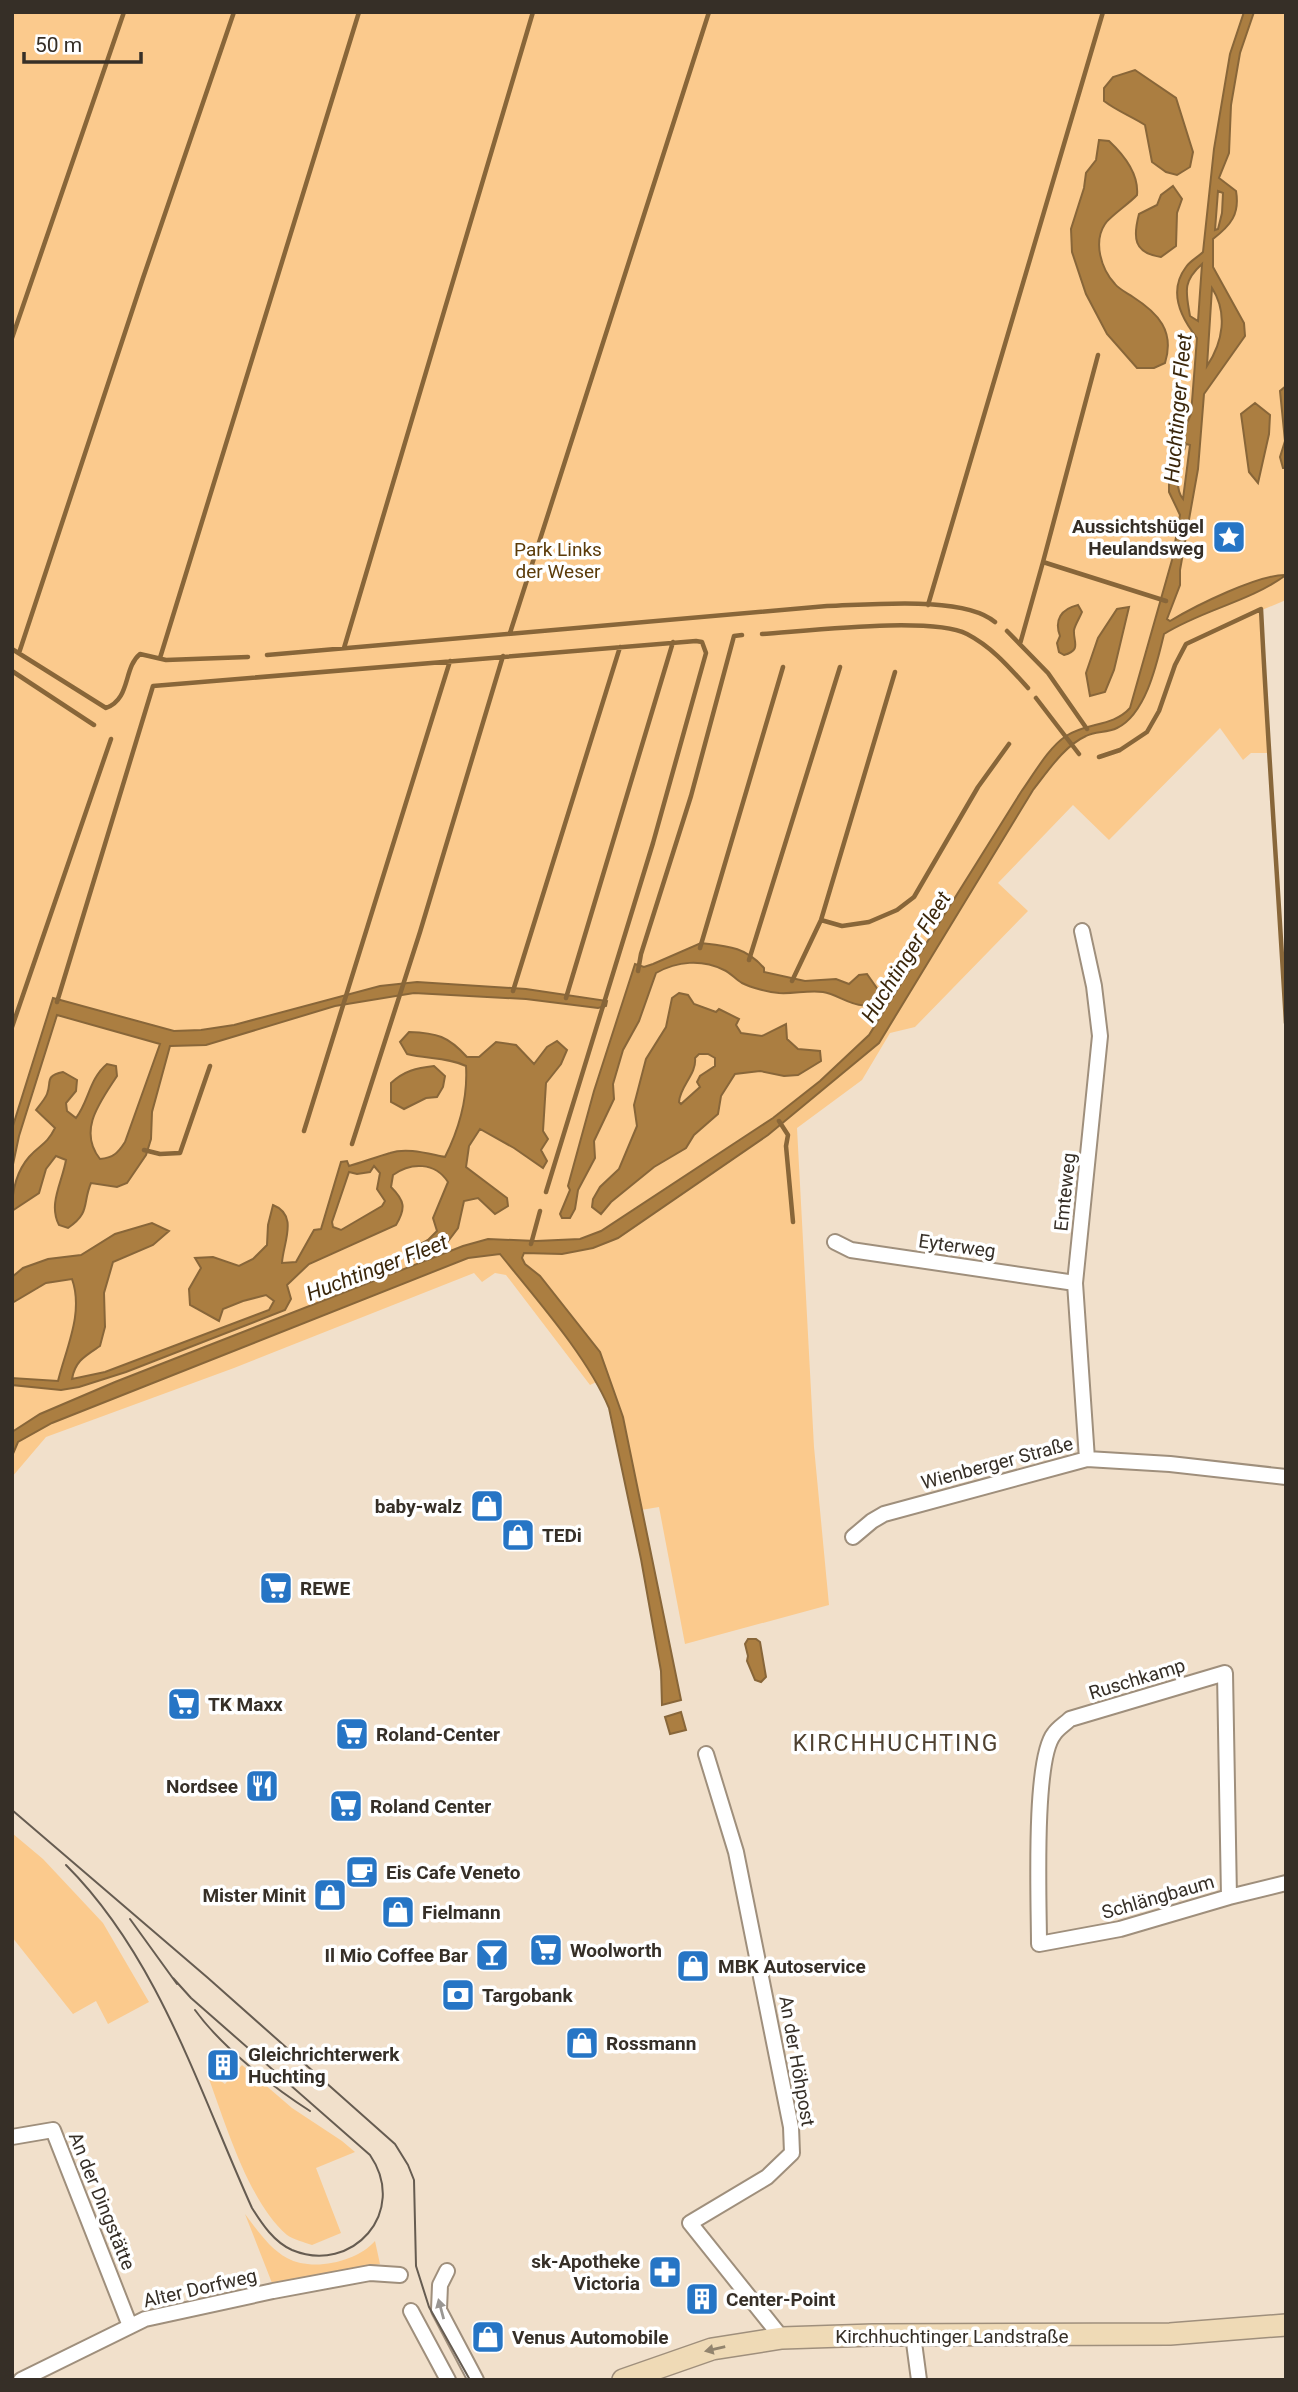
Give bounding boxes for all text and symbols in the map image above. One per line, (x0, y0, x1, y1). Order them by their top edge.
scale bar (24, 21, 142, 65)
text: 50 m (35, 33, 82, 57)
water label: Huchtinger Fleet (1160, 332, 1196, 483)
place label: Aussichtshügel Heulandsweg (1072, 515, 1204, 560)
place icon: Aussichtshügel Heulandsweg (1210, 518, 1248, 556)
park label: Park Links der Weser (514, 538, 602, 583)
water label: Huchtinger Fleet (856, 887, 956, 1027)
street label: Emteweg (1049, 1152, 1081, 1232)
street label: Eyterweg (917, 1229, 997, 1263)
water label: Huchtinger Fleet (303, 1230, 451, 1306)
street label: Wienberger Straße (919, 1432, 1075, 1494)
shop icon: baby-walz (468, 1487, 506, 1525)
place label: baby-walz (375, 1495, 462, 1518)
shop icon: TEDi (499, 1516, 537, 1554)
place label: TEDi (542, 1524, 582, 1547)
supermarket icon: REWE (257, 1569, 295, 1607)
place label: REWE (300, 1577, 350, 1600)
street label: Ruschkamp (1086, 1653, 1188, 1705)
supermarket icon: TK Maxx (165, 1685, 203, 1723)
place label: TK Maxx (208, 1693, 283, 1716)
supermarket icon: Roland-Center (333, 1715, 371, 1753)
place label: Roland-Center (376, 1723, 500, 1746)
district label: KIRCHHUCHTING (793, 1730, 999, 1757)
restaurant icon: Nordsee (243, 1767, 281, 1805)
place label: Nordsee (166, 1775, 238, 1798)
supermarket icon: Roland Center (327, 1787, 365, 1825)
place label: Roland Center (370, 1795, 491, 1818)
cafe icon: Eis Cafe Veneto (343, 1853, 381, 1891)
place label: Eis Cafe Veneto (386, 1861, 521, 1884)
street label: Schlängbaum (1099, 1870, 1217, 1924)
shop icon: Mister Minit (311, 1876, 349, 1914)
place label: Mister Minit (202, 1884, 307, 1907)
shop icon: Fielmann (379, 1893, 417, 1931)
place label: Fielmann (422, 1901, 501, 1924)
supermarket icon: Woolworth (527, 1931, 565, 1969)
bar icon: Il Mio Coffee Bar (473, 1936, 511, 1974)
place label: Woolworth (570, 1939, 662, 1962)
place label: Il Mio Coffee Bar (325, 1944, 468, 1967)
shop icon: MBK Autoservice (674, 1947, 712, 1985)
place label: MBK Autoservice (718, 1955, 866, 1978)
bank icon: Targobank (439, 1976, 477, 2014)
place label: Targobank (482, 1984, 573, 2007)
street label: An der Höhpost (774, 1994, 820, 2128)
shop icon: Rossmann (563, 2024, 601, 2062)
place label: Rossmann (606, 2032, 696, 2055)
place label: Gleichrichterwerk Huchting (248, 2043, 400, 2088)
building icon: Gleichrichterwerk Huchting (204, 2046, 242, 2084)
street label: An der Dingstätte (64, 2129, 140, 2273)
place label: sk-Apotheke Victoria (531, 2250, 640, 2295)
pharmacy icon: sk-Apotheke Victoria (646, 2253, 684, 2291)
street label: Alter Dorfweg (141, 2264, 259, 2312)
building icon: Center-Point (683, 2280, 721, 2318)
place label: Center-Point (726, 2288, 836, 2311)
one-way arrow (435, 2297, 446, 2319)
shop icon: Venus Automobile (469, 2318, 507, 2356)
street label: Kirchhuchtinger Landstraße (835, 2325, 1069, 2348)
place label: Venus Automobile (512, 2326, 668, 2349)
one-way arrow (704, 2344, 726, 2355)

